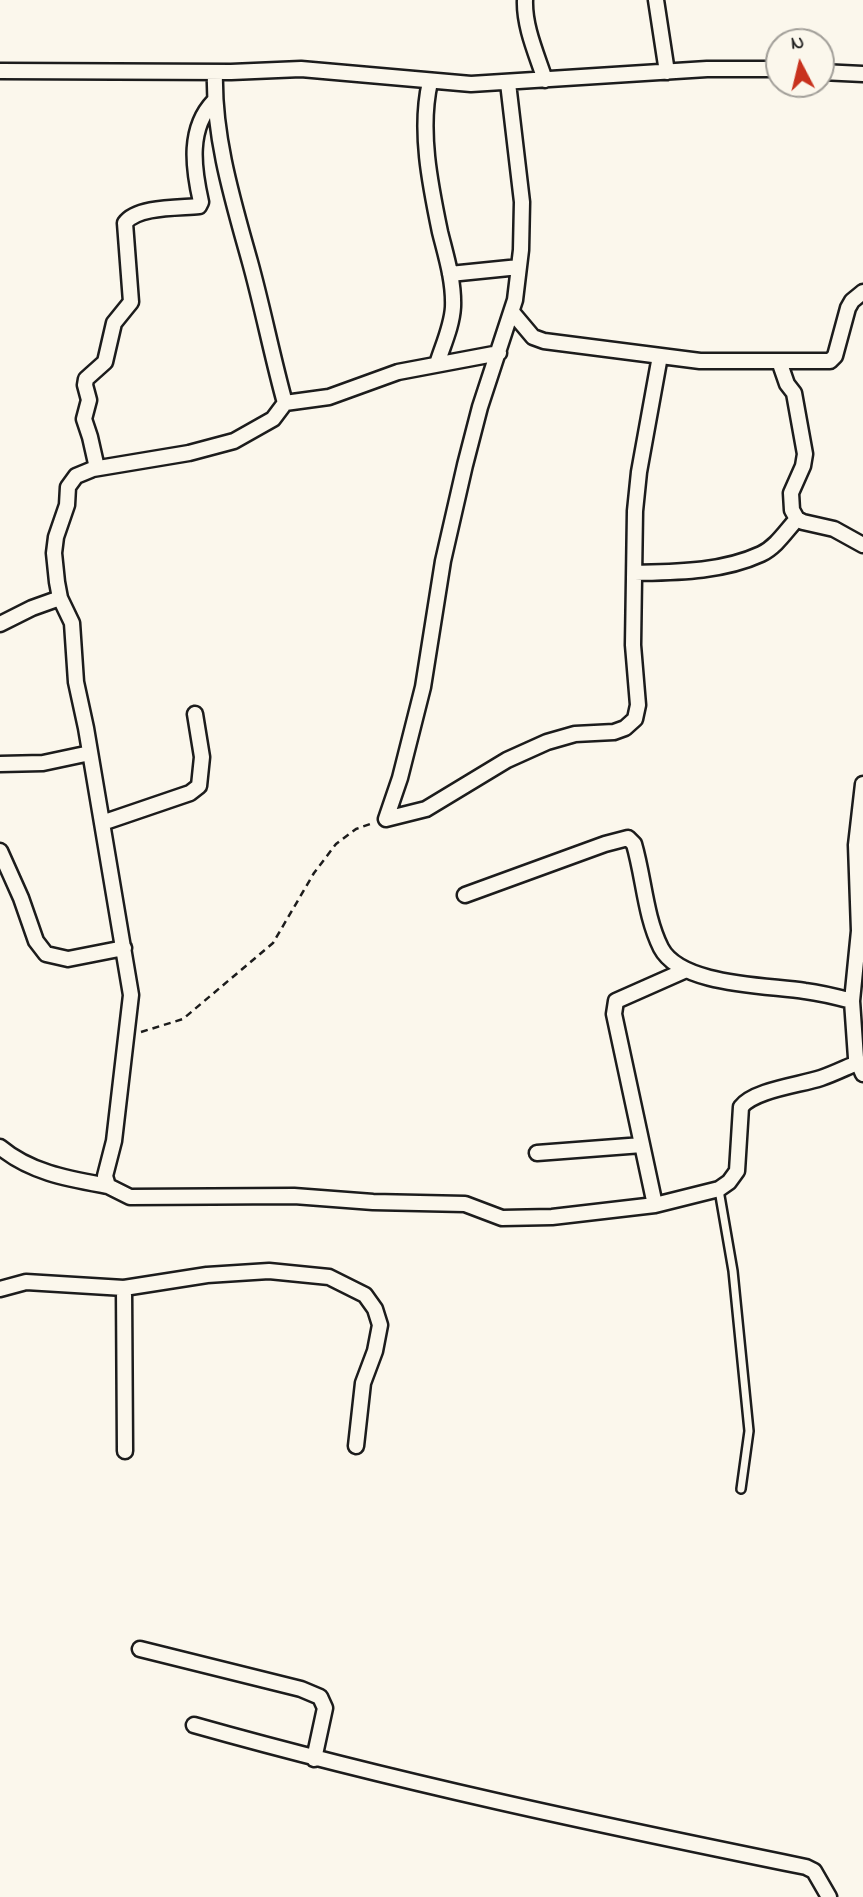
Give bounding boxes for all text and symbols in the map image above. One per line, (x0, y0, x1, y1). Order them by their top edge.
north arrow (765, 28, 835, 98)
text: N (790, 29, 806, 58)

